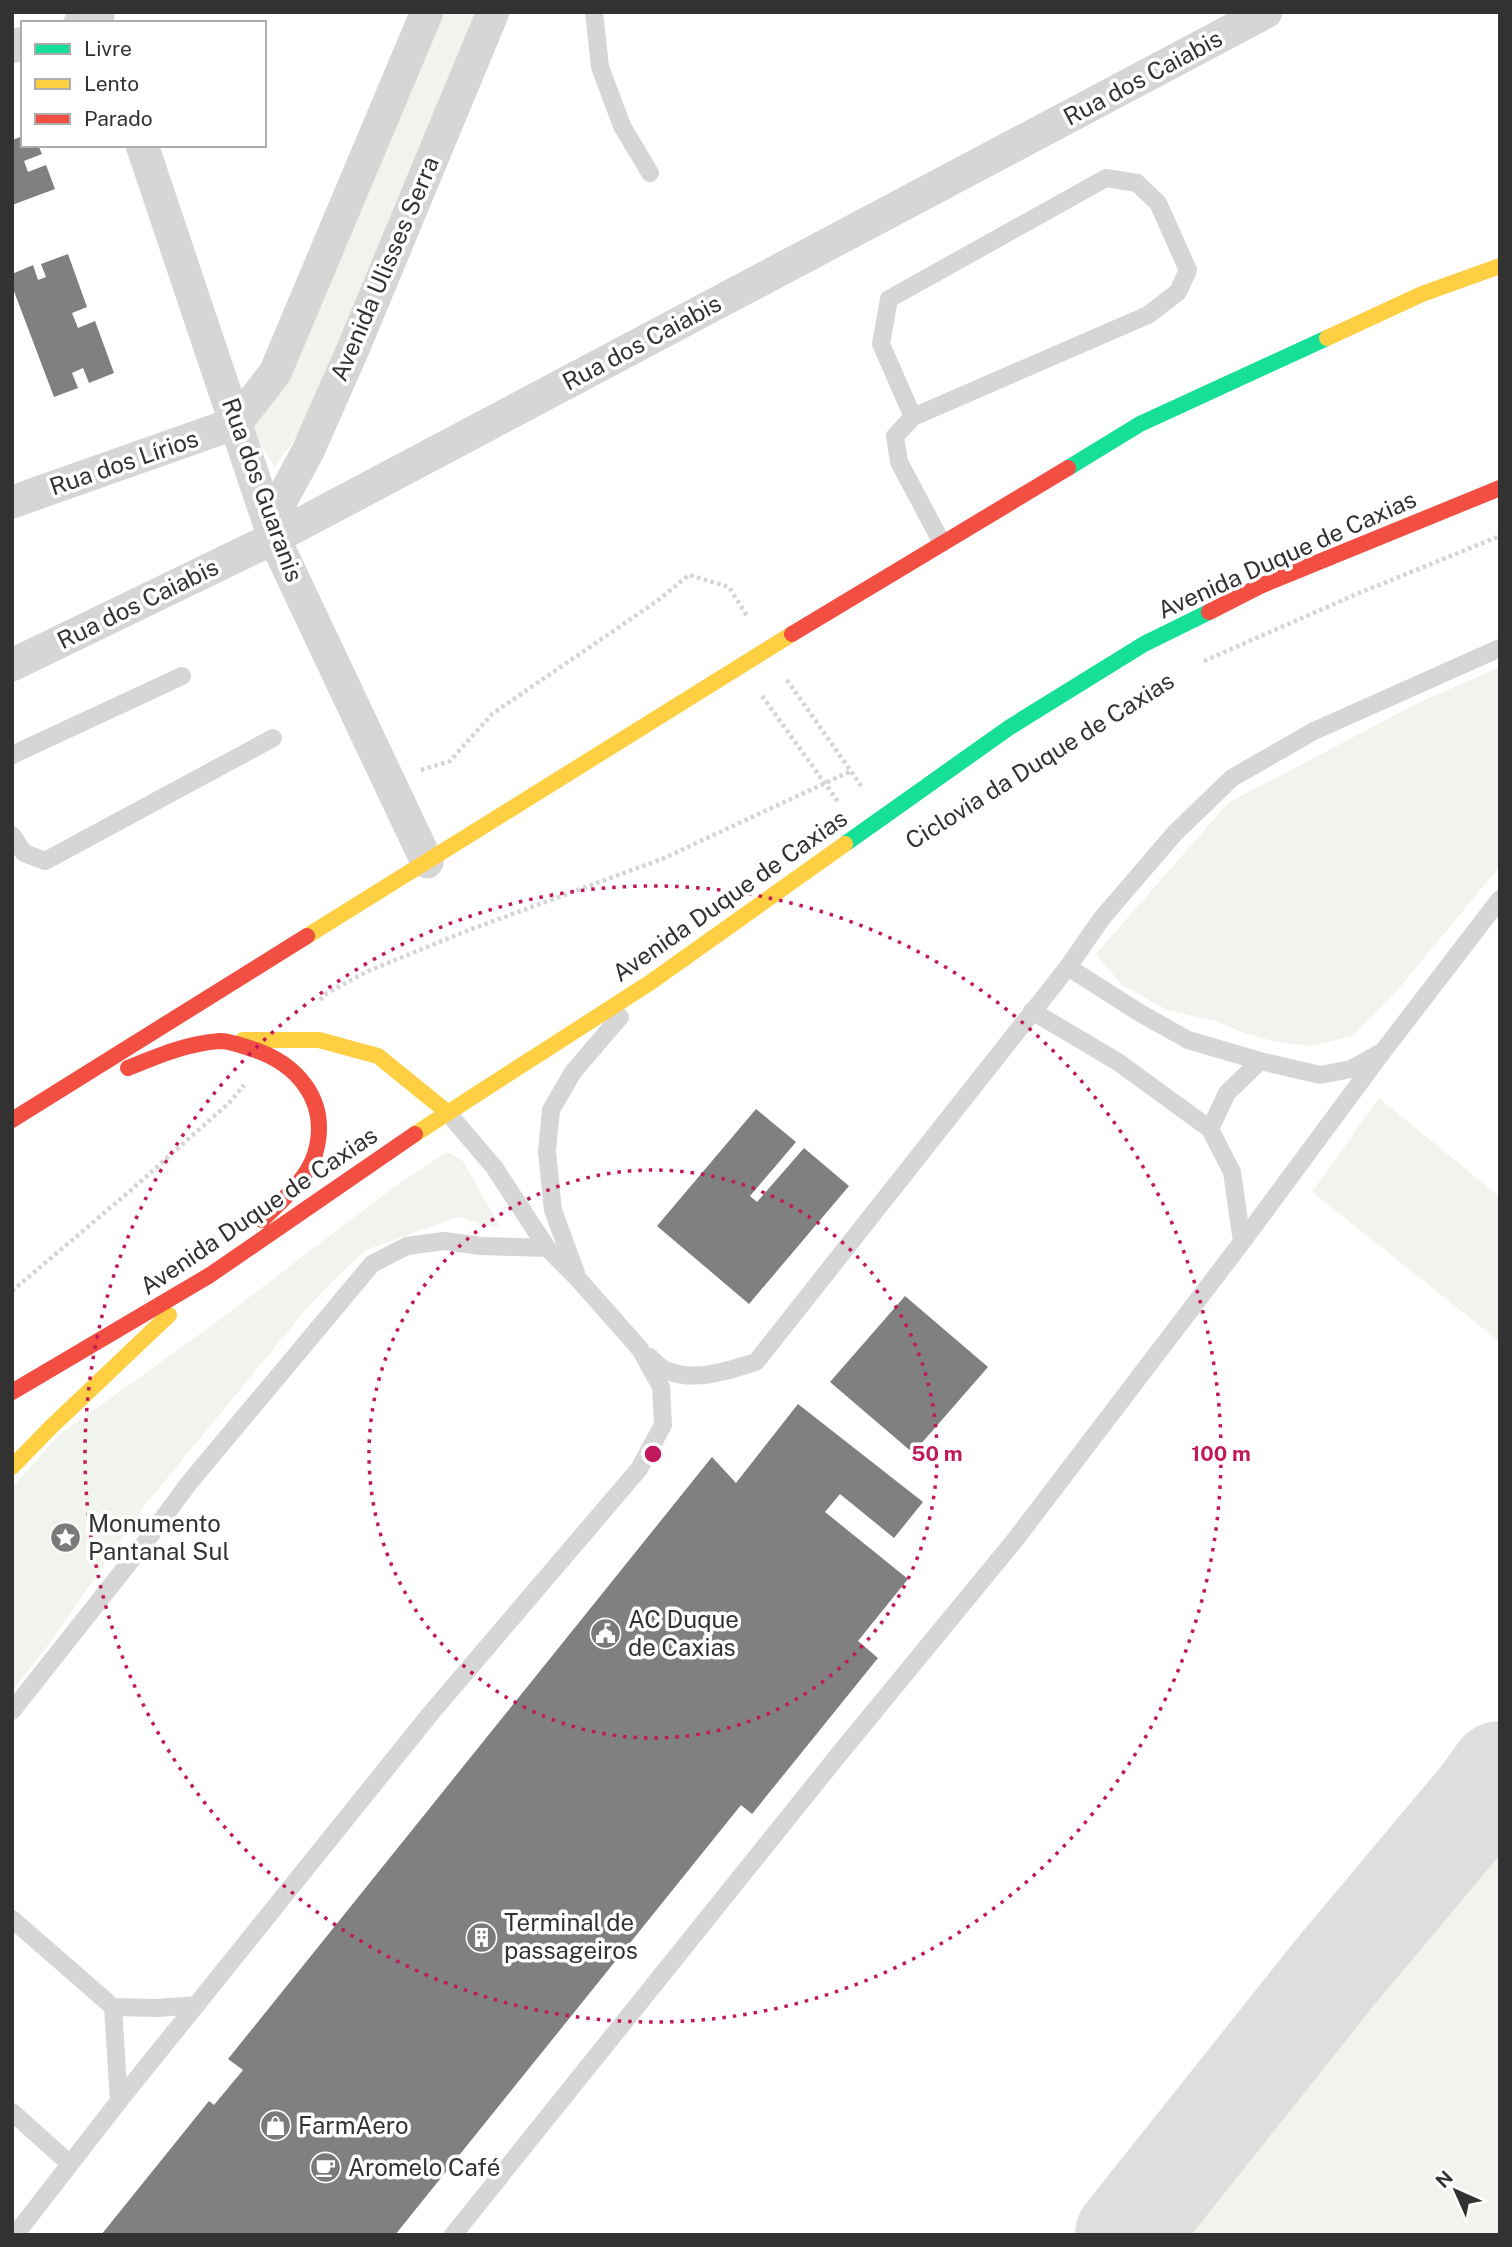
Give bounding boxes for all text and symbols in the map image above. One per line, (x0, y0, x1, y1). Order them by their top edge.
legend (21, 21, 266, 147)
street label: Rua dos Caiabis (1058, 24, 1227, 131)
text: Livre (84, 36, 132, 61)
text: Lento (84, 71, 139, 96)
text: Parado (84, 106, 153, 131)
street label: Avenida Ulisses Serra (324, 152, 444, 385)
street label: Rua dos Caiabis (557, 289, 726, 396)
street label: Rua dos Guaranis (217, 394, 309, 585)
street label: Rua dos Lírios (46, 424, 202, 501)
street label: Avenida Duque de Caxias (1153, 484, 1420, 624)
street label: Rua dos Caiabis (52, 552, 223, 654)
street label: Ciclovia da Duque de Caxias (900, 666, 1179, 854)
street label: Avenida Duque de Caxias (607, 803, 852, 987)
street label: Avenida Duque de Caxias (135, 1120, 382, 1300)
text: 50 m (911, 1441, 963, 1466)
text: 100 m (1191, 1441, 1251, 1466)
centre of rings (641, 1442, 665, 1466)
place label: Monumento Pantanal Sul (88, 1509, 230, 1565)
place icon: Monumento Pantanal Sul (48, 1521, 82, 1555)
place label: AC Duque de Caxias (628, 1605, 739, 1661)
public building icon: AC Duque de Caxias (588, 1617, 622, 1651)
place label: Terminal de passageiros (504, 1908, 638, 1964)
building icon: Terminal de passageiros (464, 1920, 498, 1954)
shop icon: FarmAero (258, 2109, 292, 2143)
place label: FarmAero (298, 2111, 409, 2139)
cafe icon: Aromelo Café (308, 2151, 342, 2185)
place label: Aromelo Café (348, 2153, 500, 2181)
north arrow (1421, 2156, 1491, 2226)
text: N (1431, 2166, 1457, 2192)

